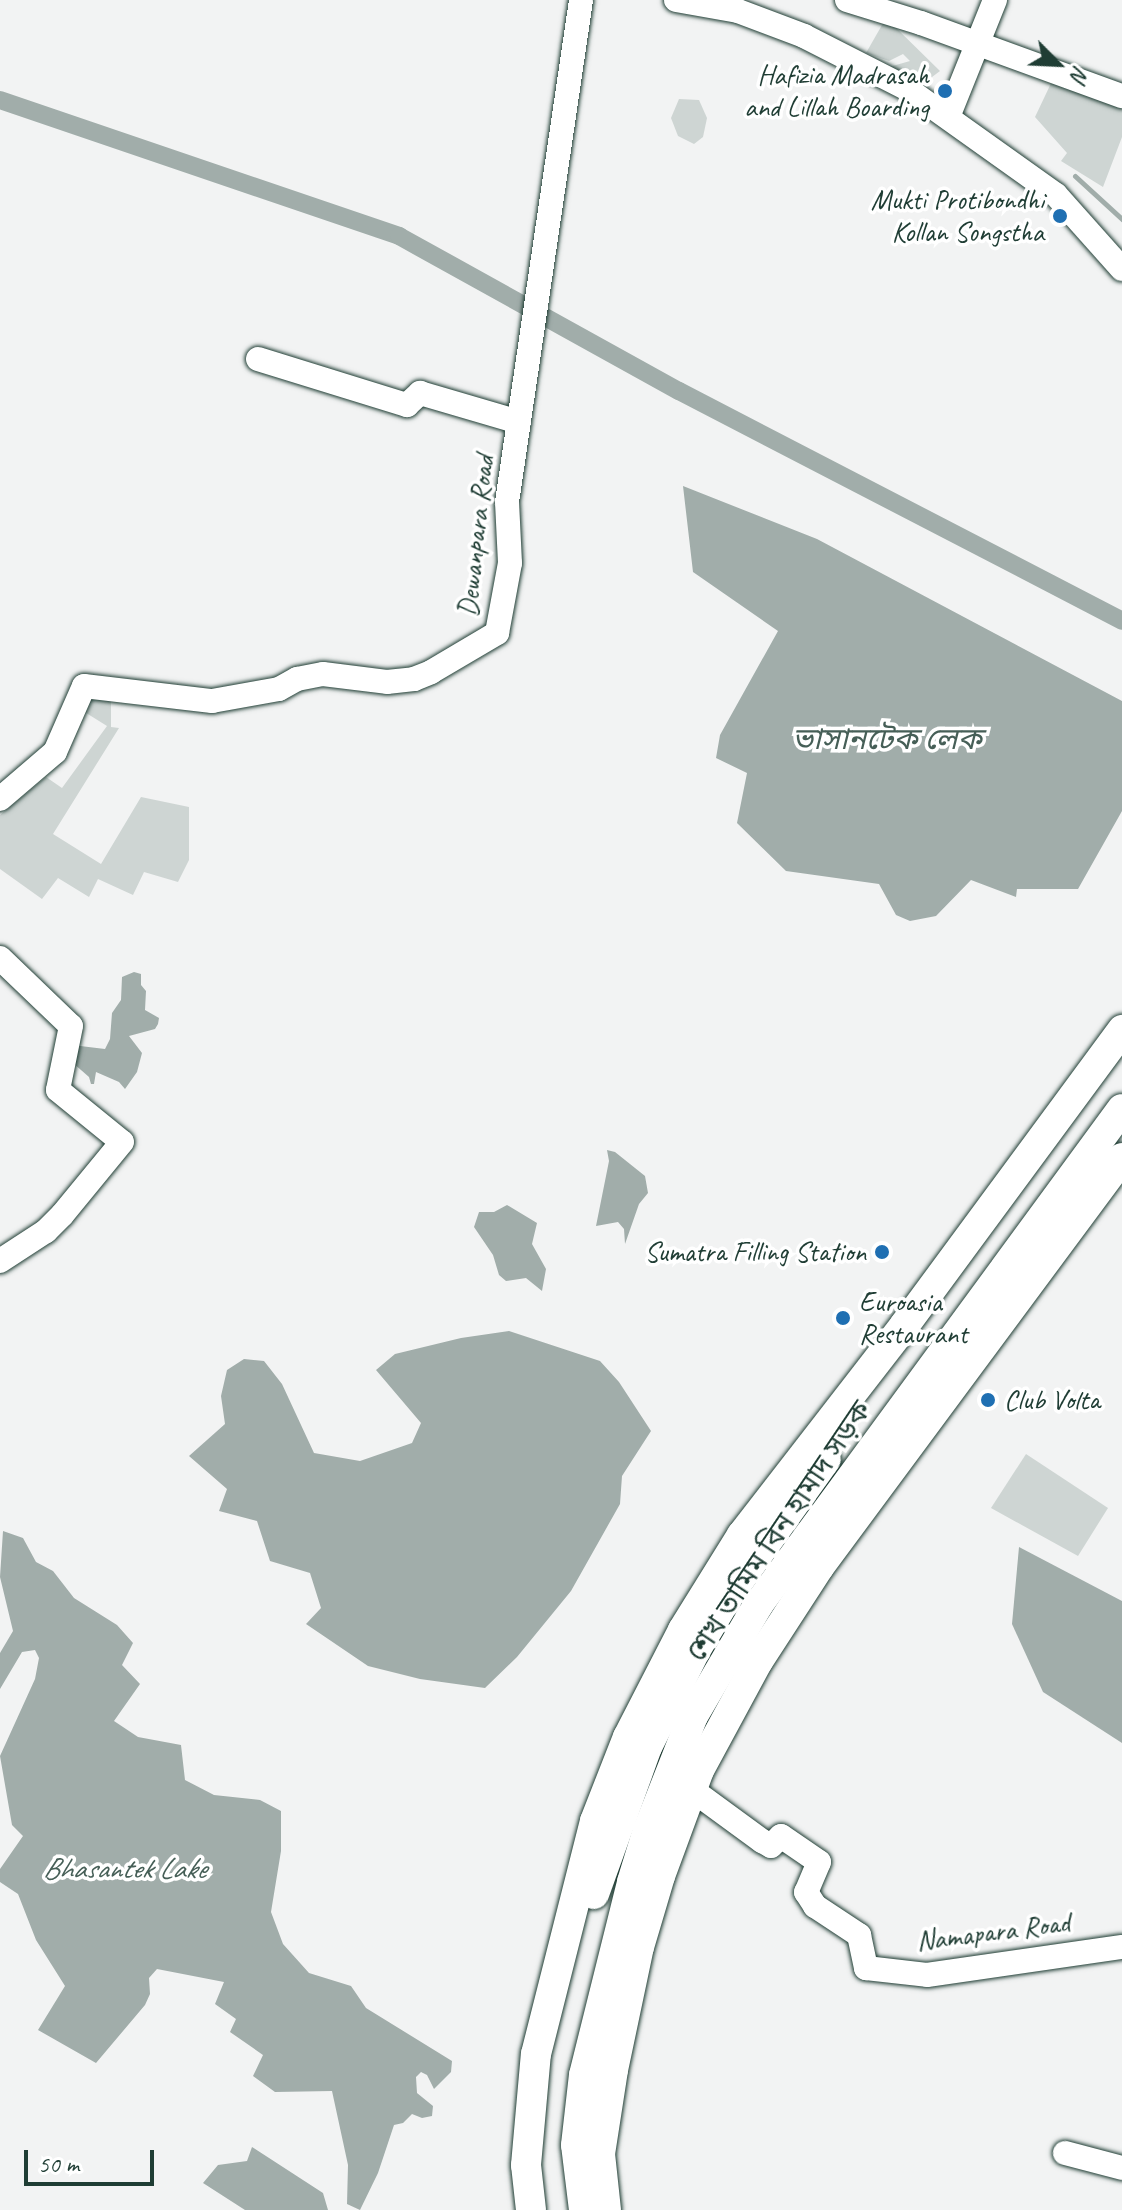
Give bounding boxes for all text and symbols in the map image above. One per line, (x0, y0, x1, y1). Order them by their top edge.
north arrow (1018, 24, 1098, 104)
place label: Hafizia Madrasah and Lillah Boarding (744, 58, 929, 124)
text: N (1064, 62, 1095, 86)
marker: Hafizia Madrasah and Lillah Boarding (936, 82, 954, 100)
place label: Mukti Protibondhi Kollan Songstha (871, 183, 1044, 249)
marker: Mukti Protibondhi Kollan Songstha (1051, 207, 1069, 225)
street label: Dewanpara Road (451, 454, 501, 618)
water label: ভাসানটেক লেক (792, 721, 982, 757)
place label: Sumatra Filling Station (643, 1235, 866, 1269)
marker: Sumatra Filling Station (873, 1243, 891, 1261)
place label: Euroasia Restaurant (859, 1285, 967, 1351)
marker: Euroasia Restaurant (834, 1309, 852, 1327)
place label: Club Volta (1004, 1383, 1099, 1417)
marker: Club Volta (979, 1391, 997, 1409)
street label: শেখ তামিম বিন হামাদ সড়ক (679, 1395, 879, 1667)
water label: Bhasantek Lake (43, 1850, 205, 1886)
street label: Namapara Road (915, 1906, 1071, 1958)
scale bar (28, 2134, 158, 2184)
text: 50 m (38, 2149, 79, 2179)

